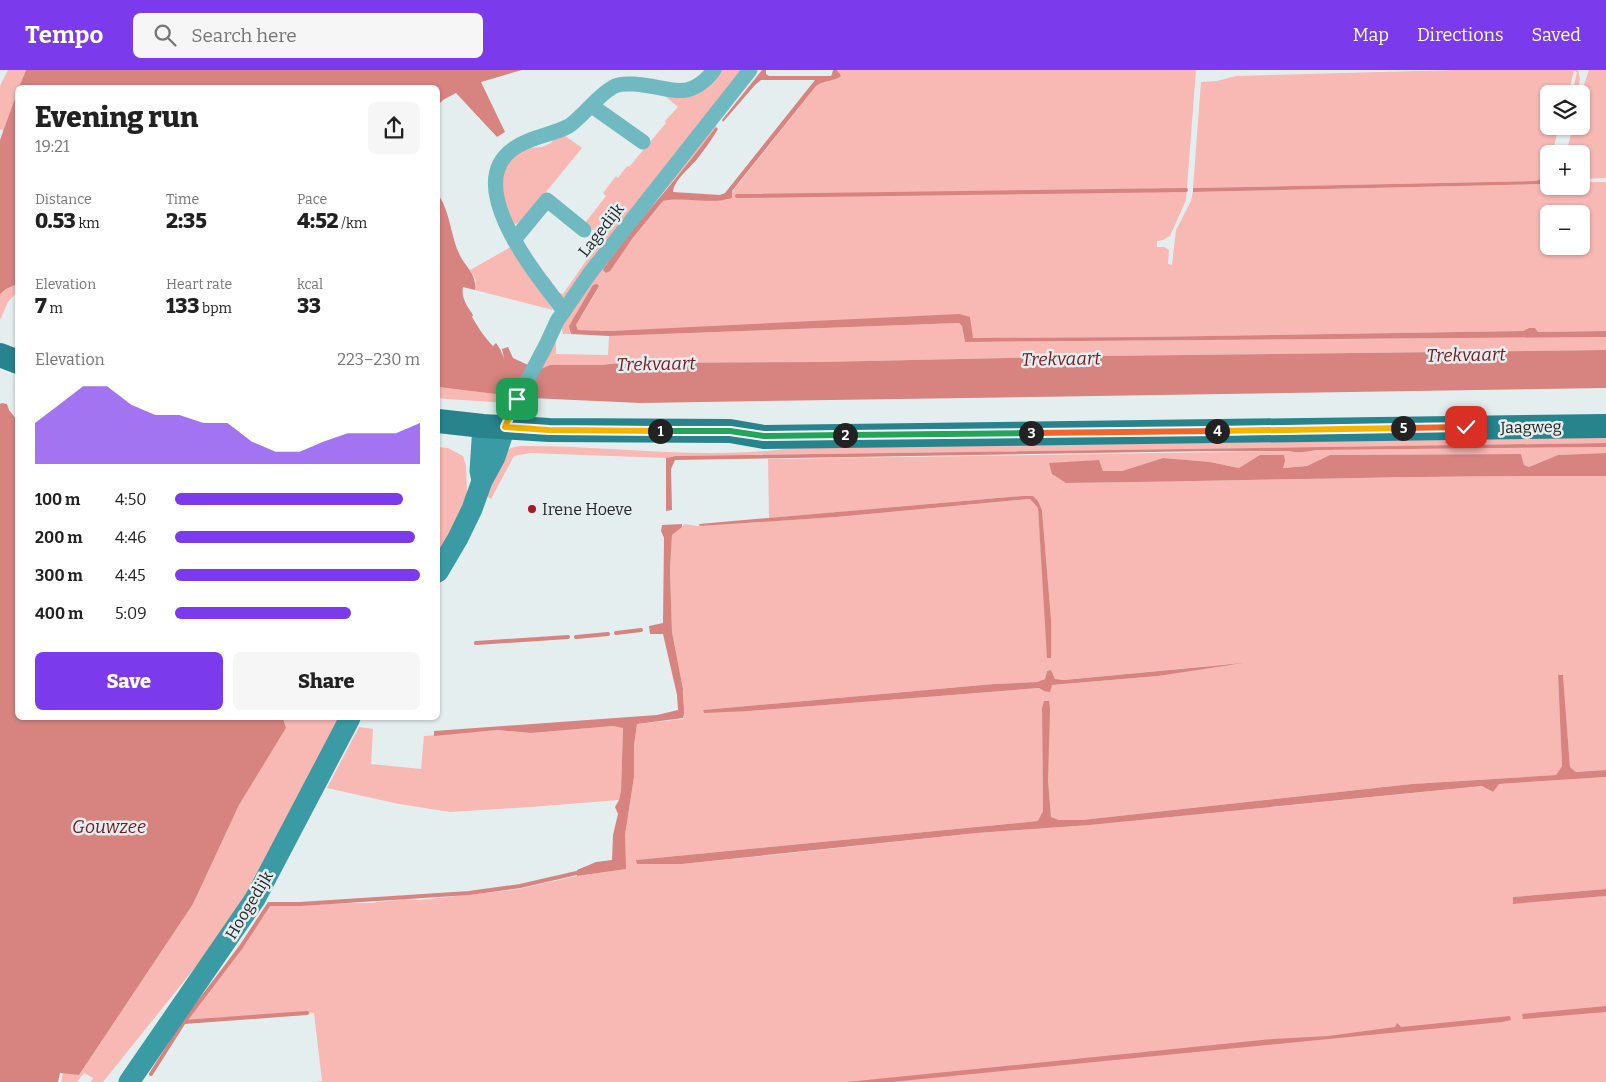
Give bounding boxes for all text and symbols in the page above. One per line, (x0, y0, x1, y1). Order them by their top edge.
search box (133, 13, 483, 58)
text: Tempo (25, 21, 103, 49)
icon: search (151, 21, 179, 49)
text: Search here (191, 24, 297, 47)
text: Map (1353, 24, 1389, 46)
text: Directions (1417, 24, 1504, 46)
text: Saved (1532, 24, 1581, 46)
map controls (1540, 85, 1590, 255)
button: layers (1540, 85, 1590, 135)
text: Evening run (35, 101, 198, 134)
button: share (368, 102, 420, 154)
text: 19:21 (35, 137, 69, 156)
button: + (1540, 145, 1590, 195)
text: Distance (35, 191, 92, 208)
text: Time (166, 191, 199, 208)
text: Pace (297, 191, 327, 208)
street label: Lagedijk (574, 199, 628, 261)
button: − (1540, 205, 1590, 255)
text: 0.53 (35, 208, 76, 234)
text: 2:35 (166, 208, 207, 234)
text: 4:52 (297, 208, 339, 234)
text: km (76, 215, 100, 232)
text: /km (339, 215, 367, 232)
text: Elevation (35, 276, 96, 293)
text: Heart rate (166, 276, 232, 293)
text: kcal (297, 276, 323, 293)
text: 7 (35, 293, 47, 319)
text: 133 (166, 293, 199, 319)
text: 33 (297, 293, 321, 319)
text: m (47, 300, 63, 317)
text: bpm (199, 300, 232, 317)
water label: Trekvaart (1426, 343, 1506, 367)
water label: Trekvaart (1021, 347, 1101, 371)
text: Elevation (35, 350, 105, 369)
text: 223–230 m (337, 350, 420, 369)
water label: Trekvaart (616, 352, 696, 376)
pin (496, 378, 538, 420)
icon: arrive (503, 385, 531, 413)
pin (1445, 406, 1487, 448)
icon: check (1452, 413, 1480, 441)
pin: 5 (1390, 416, 1416, 440)
street label: Jaagweg (1499, 417, 1562, 437)
pin: 1 (648, 418, 672, 444)
pin: 4 (1204, 418, 1230, 444)
pin: 3 (1018, 420, 1044, 446)
text: 5 (1400, 420, 1407, 437)
pin: 2 (832, 422, 858, 448)
text: 1 (657, 423, 664, 440)
text: 4 (1213, 423, 1222, 440)
text: 3 (1027, 425, 1036, 442)
text: 2 (842, 427, 849, 444)
text: 100 m (35, 490, 80, 509)
text: 4:50 (115, 490, 147, 509)
place label: Irene Hoeve (542, 500, 632, 519)
marker: Irene Hoeve (526, 503, 538, 515)
text: 200 m (35, 528, 82, 547)
text: 4:46 (115, 528, 146, 547)
text: 300 m (35, 566, 83, 585)
text: 4:45 (115, 566, 146, 585)
text: 400 m (35, 604, 83, 623)
text: 5:09 (115, 604, 147, 623)
button: Save (35, 652, 223, 710)
button: Share (233, 652, 420, 710)
water label: Gouwzee (72, 816, 146, 838)
street label: Hoogedijk (221, 868, 277, 942)

